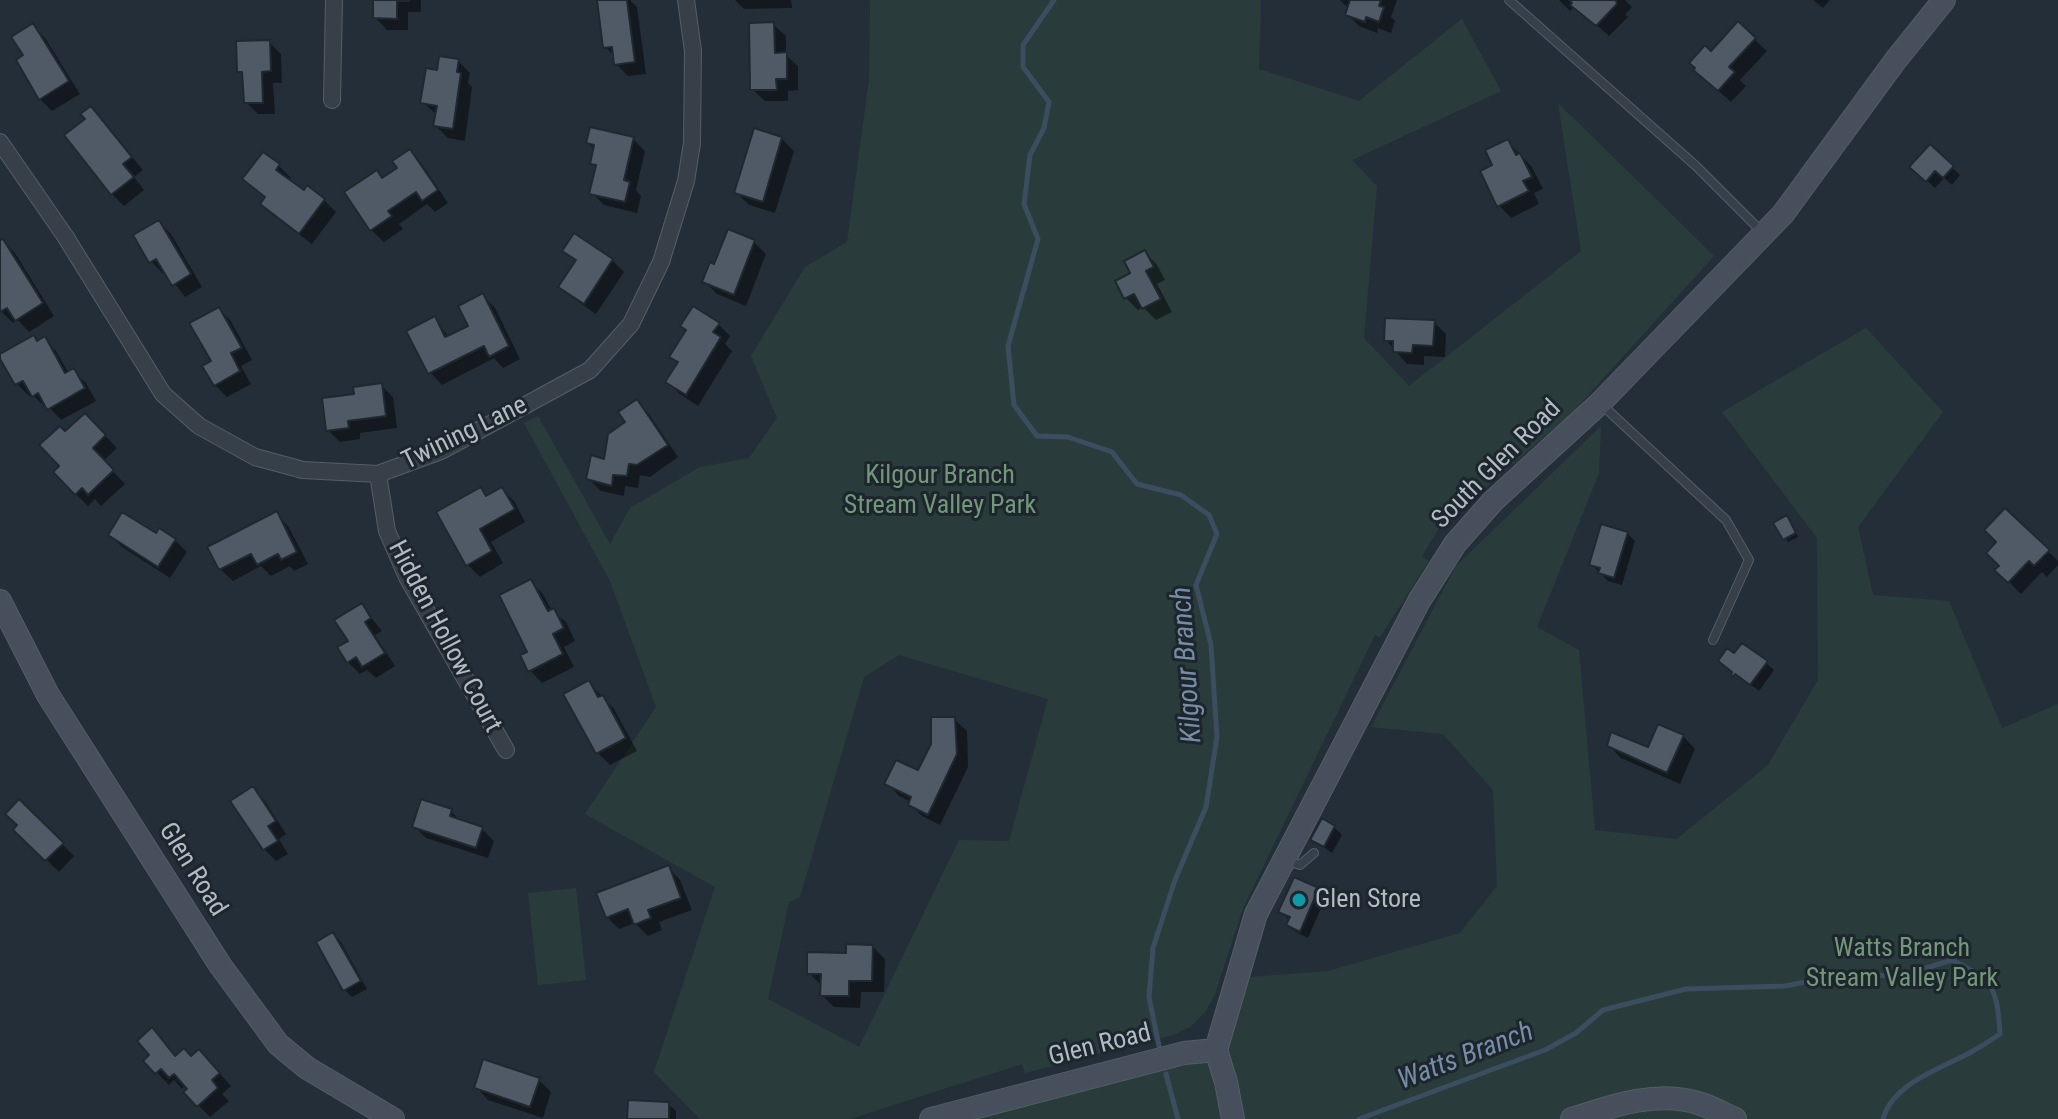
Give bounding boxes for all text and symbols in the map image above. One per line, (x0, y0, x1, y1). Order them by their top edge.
street label: Twining Lane (397, 390, 533, 478)
street label: South Glen Road (1426, 394, 1568, 536)
park label: Kilgour Branch Stream Valley Park (844, 460, 1036, 522)
street label: Hidden Hollow Court (380, 536, 508, 738)
water label: Kilgour Branch (1166, 586, 1210, 744)
street label: Glen Road (151, 818, 233, 922)
place label: Glen Store (1315, 884, 1421, 916)
marker: Glen Store (1290, 891, 1308, 909)
park label: Watts Branch Stream Valley Park (1806, 933, 1998, 994)
water label: Watts Branch (1393, 1016, 1539, 1098)
street label: Glen Road (1046, 1018, 1154, 1074)

